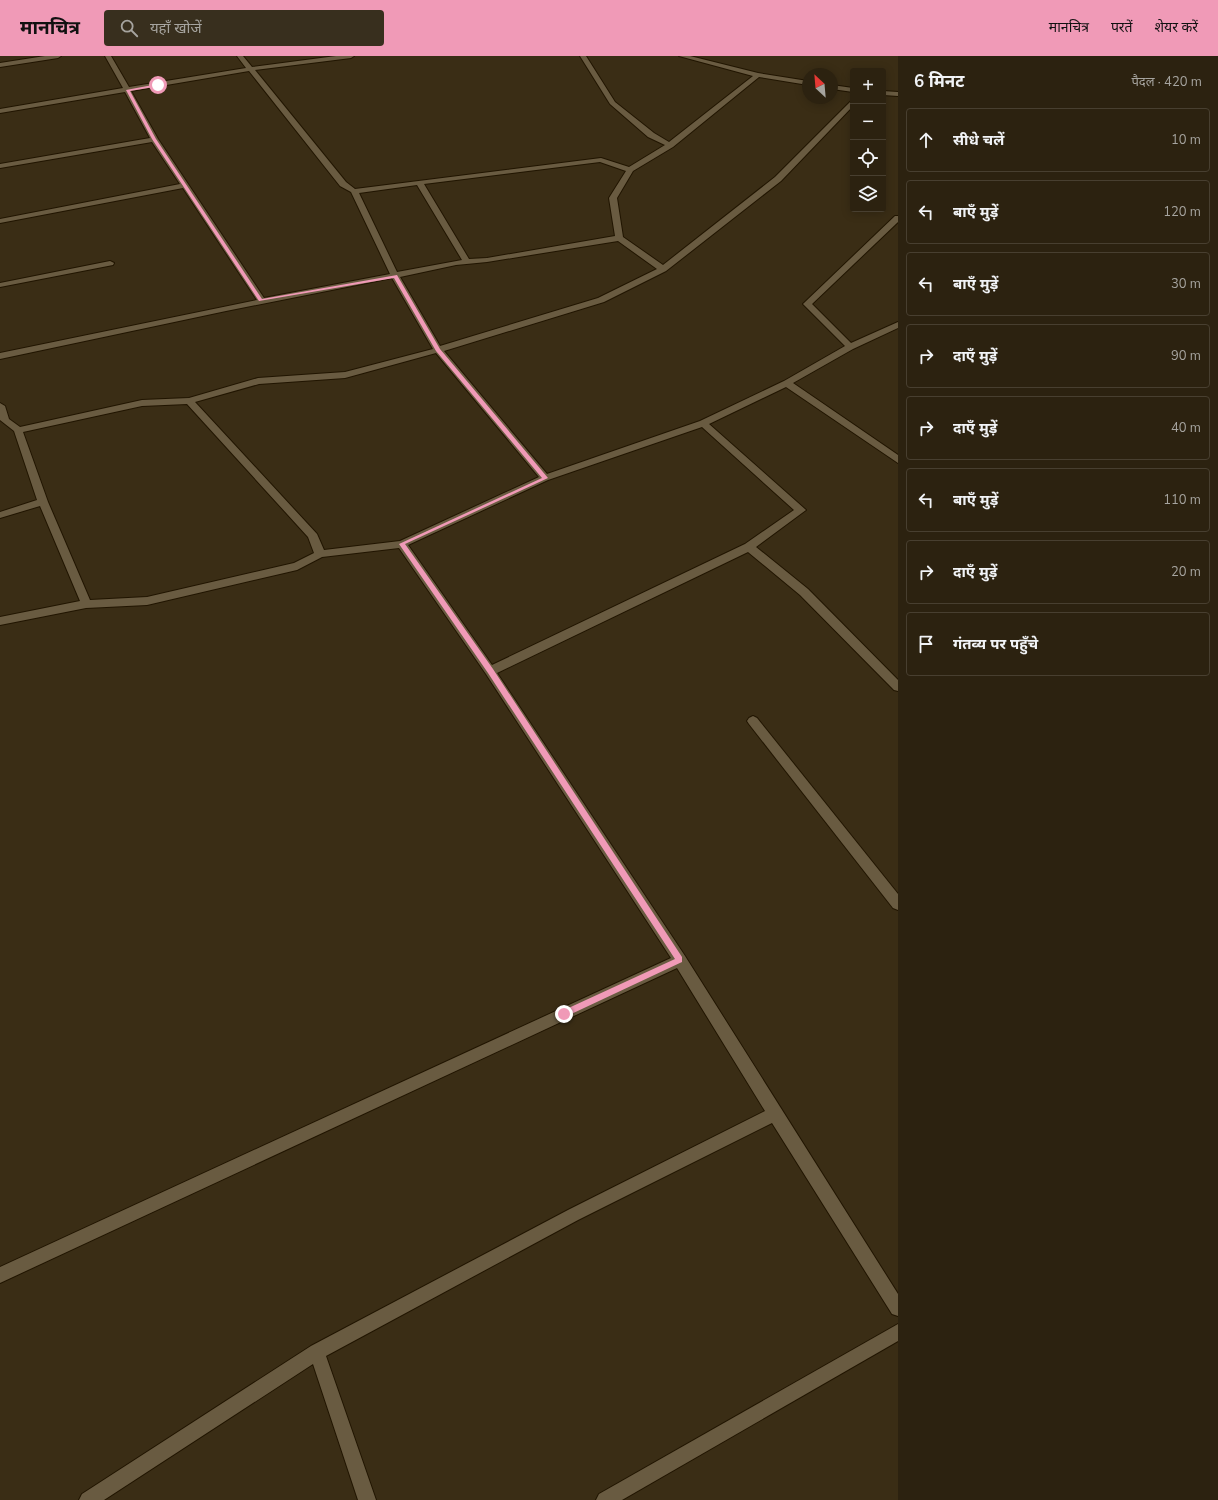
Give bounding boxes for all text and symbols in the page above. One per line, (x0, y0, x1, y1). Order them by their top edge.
search box (104, 10, 384, 46)
text: मानचित्र (20, 15, 80, 41)
icon: search (118, 17, 140, 39)
text: यहाँ खोजें (150, 18, 202, 38)
text: मानचित्र (1049, 18, 1089, 37)
text: परतें (1111, 18, 1133, 37)
text: शेयर करें (1155, 18, 1198, 37)
north arrow (802, 68, 838, 104)
map controls (850, 68, 886, 212)
button: + (850, 68, 886, 104)
text: 6 मिनट (914, 70, 964, 93)
text: पैदल · 420 m (1131, 73, 1202, 91)
route start (149, 76, 167, 94)
button: − (850, 104, 886, 140)
icon: ahead (915, 129, 937, 151)
text: सीधे चलें (953, 130, 1004, 150)
text: 10 m (1171, 131, 1201, 149)
button: locate (850, 140, 886, 176)
button: layers (850, 176, 886, 212)
icon: left (915, 201, 937, 223)
text: बाएँ मुड़ें (953, 202, 998, 222)
text: 120 m (1163, 203, 1201, 221)
icon: left (915, 273, 937, 295)
text: बाएँ मुड़ें (953, 274, 998, 294)
text: 30 m (1171, 275, 1201, 293)
icon: right (915, 345, 937, 367)
text: दाएँ मुड़ें (953, 346, 997, 366)
text: 90 m (1171, 347, 1201, 365)
icon: right (915, 417, 937, 439)
text: दाएँ मुड़ें (953, 418, 997, 438)
text: 40 m (1171, 419, 1201, 437)
icon: left (915, 489, 937, 511)
text: बाएँ मुड़ें (953, 490, 998, 510)
text: 110 m (1163, 491, 1201, 509)
icon: right (915, 561, 937, 583)
text: दाएँ मुड़ें (953, 562, 997, 582)
text: 20 m (1171, 563, 1201, 581)
icon: arrive (915, 633, 937, 655)
text: गंतव्य पर पहुँचे (953, 634, 1038, 654)
route end (555, 1005, 573, 1023)

